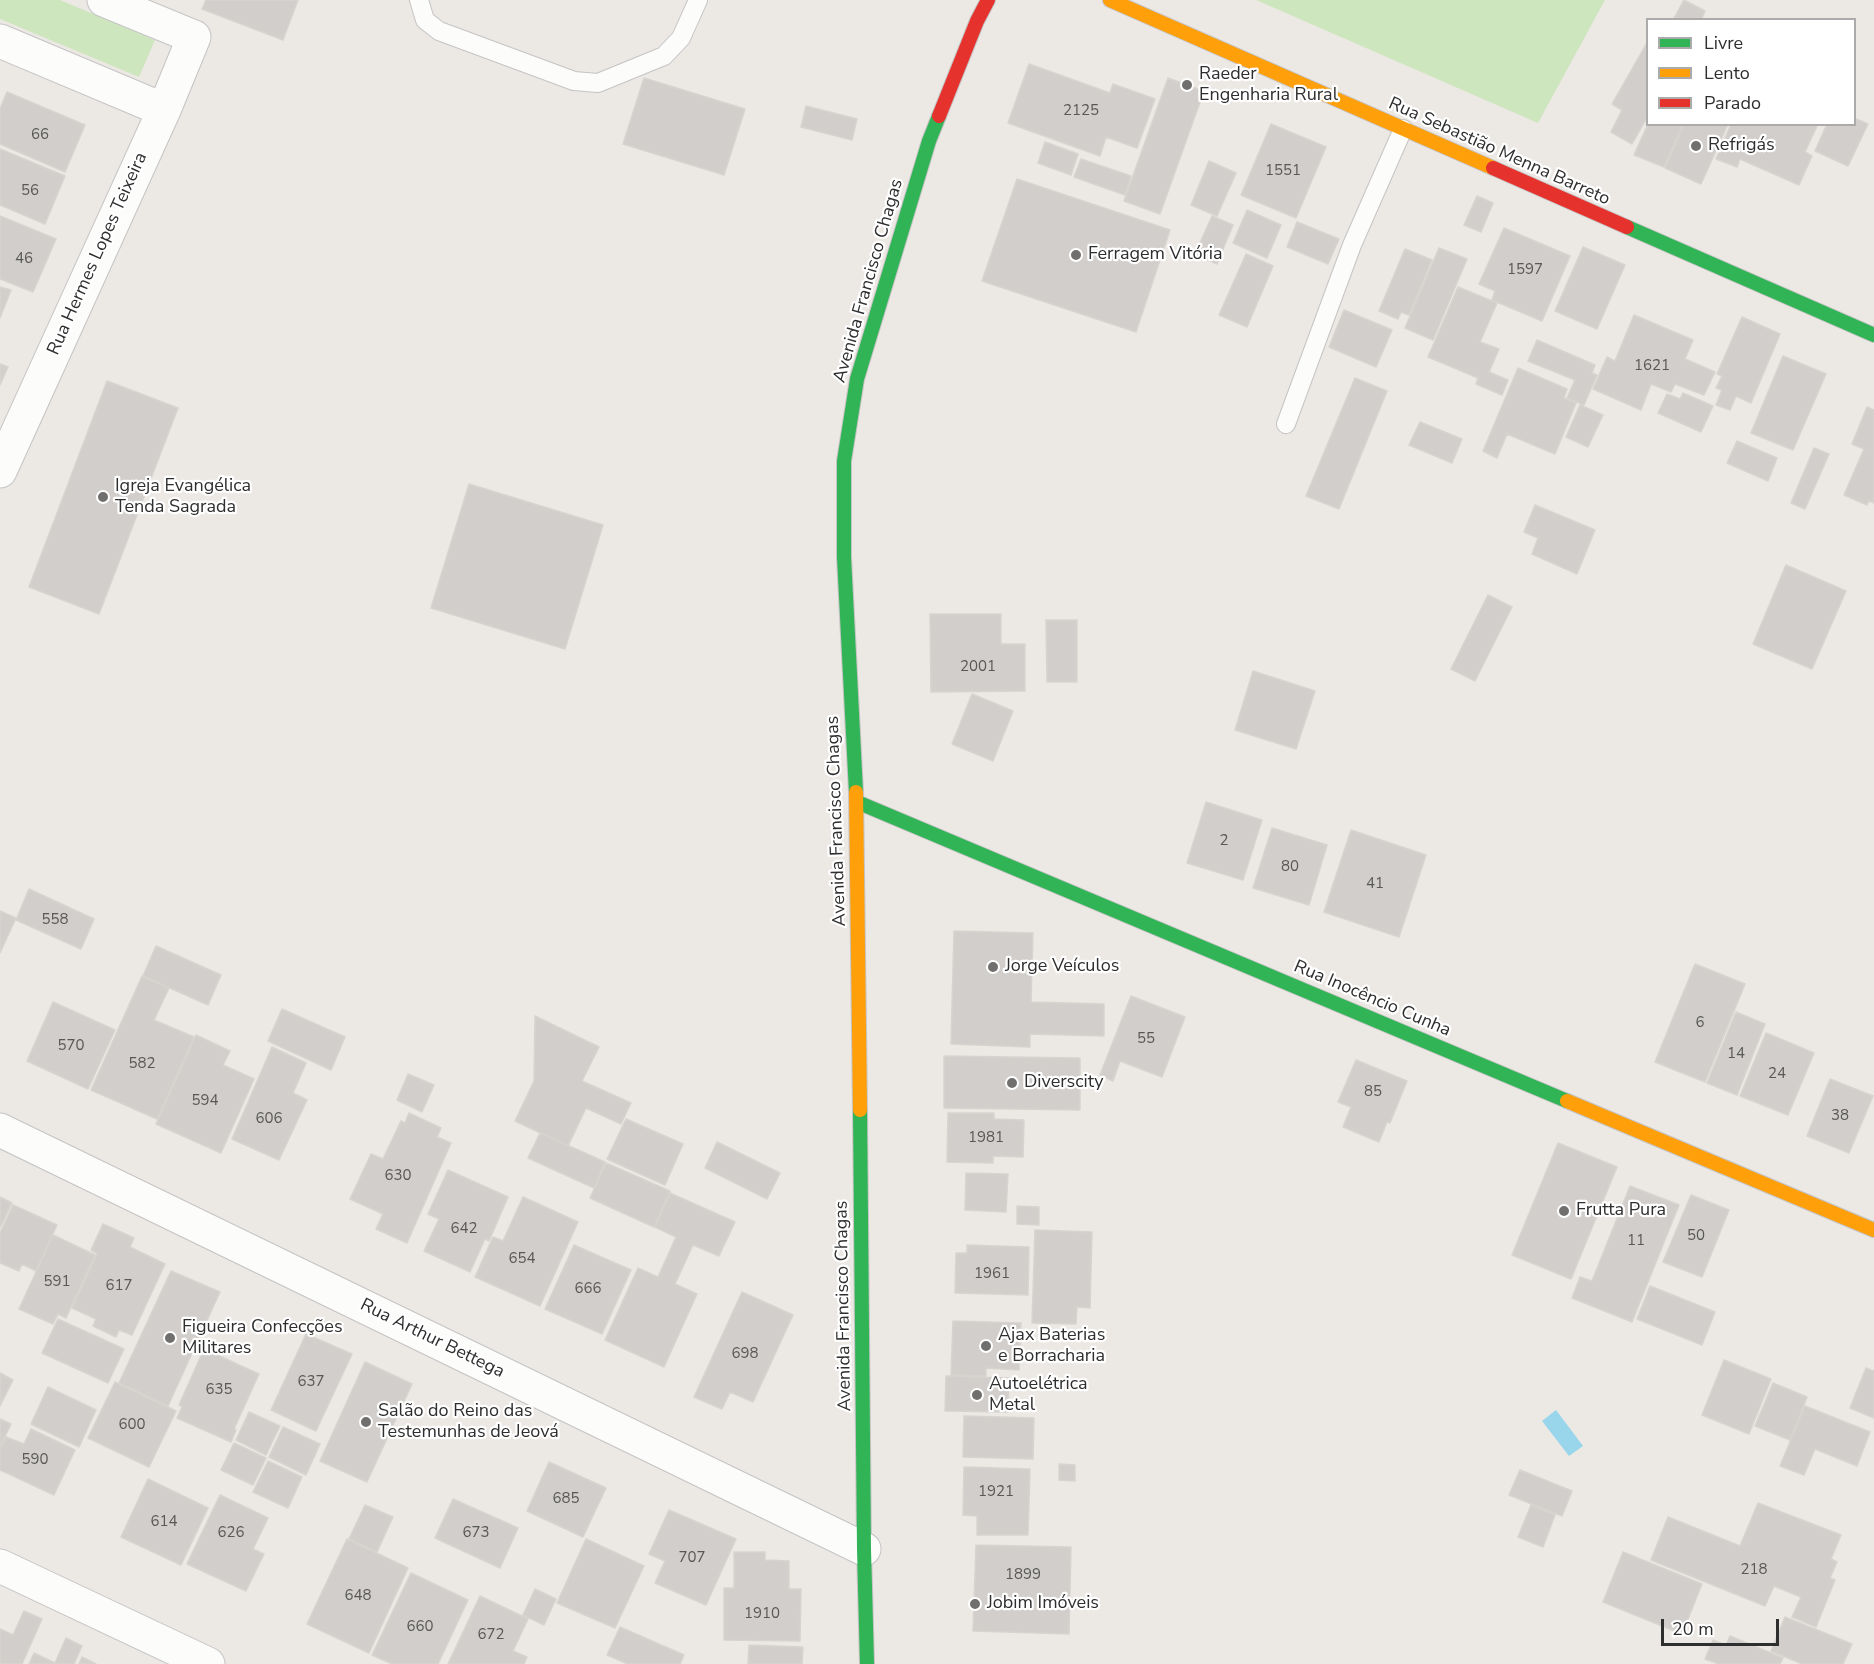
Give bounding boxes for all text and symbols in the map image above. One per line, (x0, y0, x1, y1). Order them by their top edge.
legend (1646, 18, 1856, 126)
text: Livre (1704, 31, 1743, 55)
text: Lento (1704, 61, 1750, 85)
place label: Raeder Engenharia Rural (1199, 64, 1338, 106)
marker: Raeder Engenharia Rural (1180, 78, 1194, 92)
text: Parado (1704, 91, 1761, 115)
street label: Rua Sebastião Menna Barreto (1385, 93, 1613, 211)
house number: 2125 (1063, 102, 1099, 120)
house number: 66 (31, 126, 49, 144)
place label: Refrigás (1708, 135, 1775, 157)
marker: Refrigás (1689, 139, 1703, 153)
street label: Rua Hermes Lopes Teixeira (44, 149, 152, 359)
house number: 1551 (1265, 162, 1301, 180)
street label: Avenida Francisco Chagas (830, 177, 908, 385)
house number: 56 (21, 182, 39, 200)
place label: Ferragem Vitória (1088, 244, 1223, 266)
marker: Ferragem Vitória (1069, 248, 1083, 262)
house number: 46 (15, 250, 33, 268)
house number: 1597 (1507, 261, 1543, 279)
house number: 1621 (1634, 357, 1670, 375)
place label: Igreja Evangélica Tenda Sagrada (115, 476, 251, 518)
marker: Igreja Evangélica Tenda Sagrada (96, 490, 110, 504)
house number: 2001 (960, 658, 996, 676)
street label: Avenida Francisco Chagas (823, 715, 851, 927)
house number: 2 (1220, 832, 1228, 850)
house number: 80 (1281, 858, 1299, 876)
house number: 41 (1366, 875, 1384, 893)
house number: 558 (42, 911, 68, 929)
place label: Jorge Veículos (1005, 956, 1119, 978)
street label: Rua Inocêncio Cunha (1290, 956, 1454, 1042)
marker: Jorge Veículos (986, 960, 1000, 974)
house number: 6 (1696, 1014, 1704, 1032)
house number: 55 (1137, 1030, 1155, 1048)
house number: 570 (58, 1037, 84, 1055)
house number: 14 (1727, 1045, 1745, 1063)
house number: 582 (129, 1055, 155, 1073)
house number: 24 (1768, 1065, 1786, 1083)
place label: Diverscity (1024, 1072, 1103, 1094)
marker: Diverscity (1005, 1076, 1019, 1090)
house number: 85 (1364, 1083, 1382, 1101)
house number: 594 (192, 1092, 218, 1110)
house number: 38 (1831, 1107, 1849, 1125)
house number: 606 (256, 1110, 282, 1128)
house number: 1981 (968, 1129, 1004, 1147)
house number: 630 (385, 1167, 411, 1185)
street label: Avenida Francisco Chagas (831, 1200, 857, 1412)
place label: Frutta Pura (1576, 1200, 1666, 1222)
marker: Frutta Pura (1557, 1204, 1571, 1218)
house number: 642 (451, 1220, 477, 1238)
house number: 50 (1687, 1227, 1705, 1245)
house number: 11 (1627, 1232, 1645, 1250)
house number: 654 (509, 1250, 535, 1268)
house number: 1961 (974, 1265, 1010, 1283)
house number: 591 (44, 1273, 70, 1291)
house number: 617 (106, 1277, 132, 1295)
house number: 666 (575, 1280, 601, 1298)
street label: Rua Arthur Bettega (356, 1295, 508, 1383)
place label: Figueira Confecções Militares (182, 1317, 343, 1360)
place label: Ajax Baterias e Borracharia (998, 1325, 1105, 1368)
marker: Figueira Confecções Militares (163, 1331, 177, 1345)
marker: Ajax Baterias e Borracharia (979, 1339, 993, 1353)
house number: 698 (732, 1345, 758, 1363)
house number: 637 (298, 1373, 324, 1391)
place label: Autoelétrica Metal (989, 1374, 1088, 1416)
house number: 635 (206, 1381, 232, 1399)
marker: Autoelétrica Metal (970, 1388, 984, 1402)
place label: Salão do Reino das Testemunhas de Jeová (378, 1401, 559, 1444)
marker: Salão do Reino das Testemunhas de Jeová (359, 1415, 373, 1429)
house number: 600 (119, 1416, 145, 1434)
house number: 590 (22, 1451, 48, 1469)
house number: 1921 (978, 1483, 1014, 1501)
house number: 685 (553, 1490, 579, 1508)
house number: 614 (151, 1513, 177, 1531)
house number: 626 (218, 1524, 244, 1542)
house number: 673 (463, 1524, 489, 1542)
house number: 707 (679, 1549, 705, 1567)
house number: 218 (1741, 1561, 1767, 1579)
house number: 1899 (1005, 1566, 1041, 1584)
house number: 648 (345, 1587, 371, 1605)
place label: Jobim Imóveis (987, 1593, 1099, 1615)
marker: Jobim Imóveis (968, 1597, 982, 1611)
house number: 1910 (744, 1605, 780, 1623)
scale bar (1664, 1607, 1782, 1645)
text: 20 m (1672, 1617, 1714, 1641)
house number: 660 (407, 1618, 433, 1636)
house number: 672 (478, 1626, 504, 1644)

